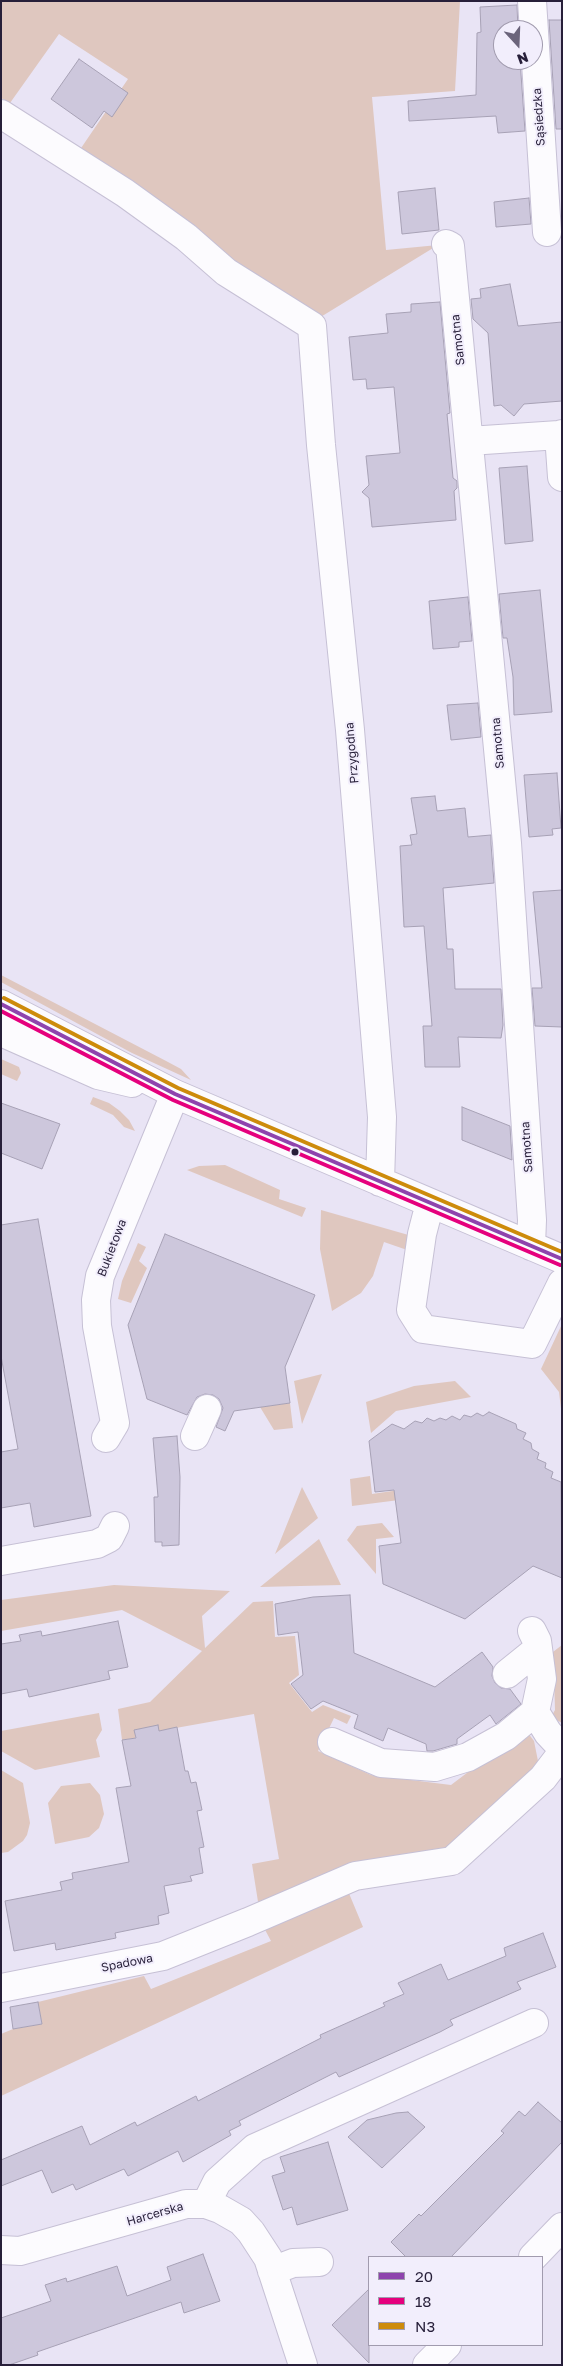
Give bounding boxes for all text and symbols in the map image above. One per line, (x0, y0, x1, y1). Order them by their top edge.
north arrow (493, 20, 543, 70)
text: N (515, 49, 531, 68)
street label: Sąsiedzka (530, 88, 548, 146)
street label: Samotna (448, 314, 468, 366)
street label: Samotna (489, 717, 507, 769)
street label: Przygodna (342, 722, 362, 784)
street label: Samotna (518, 1121, 536, 1173)
unlabelled marker (290, 1147, 300, 1157)
street label: Bukietowa (94, 1217, 130, 1279)
street label: Spadowa (100, 1951, 154, 1975)
street label: Harcerska (125, 2199, 185, 2229)
legend (368, 2256, 543, 2346)
text: 20 (415, 2267, 433, 2285)
text: 18 (415, 2292, 431, 2310)
text: N3 (415, 2317, 435, 2335)

